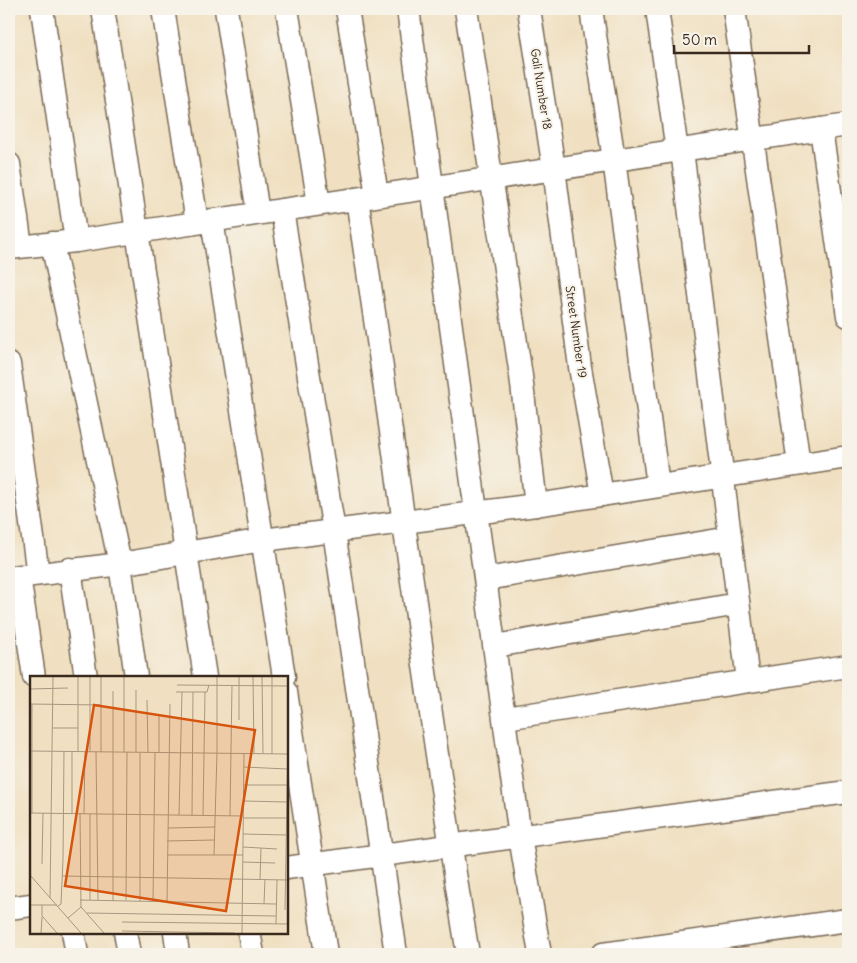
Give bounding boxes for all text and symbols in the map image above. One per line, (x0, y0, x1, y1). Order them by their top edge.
scale bar (674, 22, 810, 54)
text: 50 m (682, 30, 717, 49)
street label: Gali Number 18 (528, 47, 555, 131)
street label: Street Number 19 (563, 285, 590, 379)
inset map (30, 676, 288, 933)

